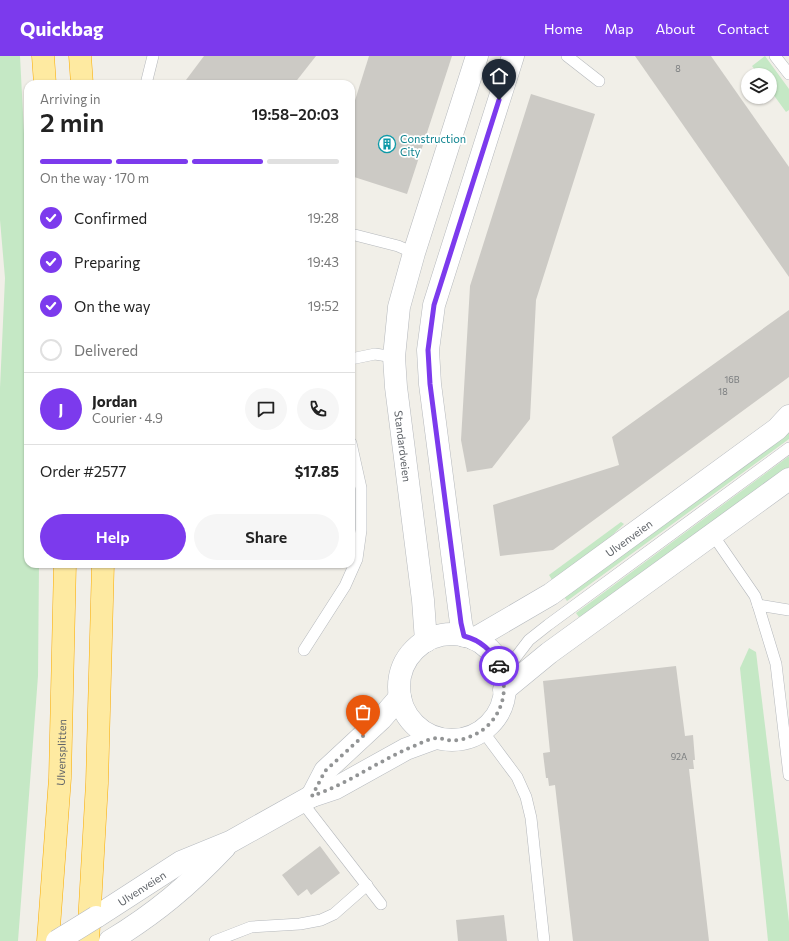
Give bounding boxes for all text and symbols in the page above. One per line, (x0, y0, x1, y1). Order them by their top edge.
text: Quickbag (20, 17, 103, 40)
text: Home (544, 20, 583, 37)
text: Map (605, 20, 633, 37)
text: About (655, 20, 695, 37)
text: Contact (717, 20, 769, 37)
pin (482, 59, 516, 100)
house number: 8 (675, 63, 681, 74)
icon: home (488, 65, 510, 87)
map controls (741, 68, 777, 104)
button: layers (741, 68, 777, 104)
text: Arriving in (40, 91, 100, 107)
text: 19:58–20:03 (252, 105, 339, 123)
text: 2 min (40, 106, 104, 137)
place label: Construction City (400, 132, 466, 158)
building icon: Construction City (377, 134, 397, 154)
text: On the way · 170 m (40, 170, 149, 186)
icon: check (40, 207, 62, 229)
text: Confirmed (74, 209, 147, 227)
text: 19:28 (307, 210, 339, 226)
icon: check (40, 251, 62, 273)
text: Preparing (74, 253, 140, 271)
text: 19:43 (307, 254, 339, 270)
icon: check (40, 295, 62, 317)
text: On the way (74, 297, 151, 315)
text: 19:52 (308, 298, 339, 314)
text: Delivered (74, 341, 138, 359)
house number: 16B (724, 374, 740, 385)
house number: 18 (718, 386, 728, 397)
button: chat (245, 388, 287, 430)
button: phone (297, 388, 339, 430)
text: Jordan (92, 392, 137, 410)
text: J (59, 400, 63, 418)
text: Courier · 4.9 (92, 410, 163, 426)
street label: Standardveien (392, 410, 414, 482)
text: Order #2577 (40, 462, 126, 480)
text: $17.85 (295, 462, 339, 480)
button: Help (40, 514, 186, 560)
button: Share (194, 514, 339, 560)
street label: Ulvenveien (603, 516, 654, 559)
courier (479, 646, 519, 686)
icon: car (488, 655, 510, 677)
pin (346, 695, 380, 736)
icon: bag (352, 701, 374, 723)
street label: Ulvensplitten (53, 719, 68, 786)
house number: 92A (671, 751, 687, 762)
street label: Ulvenveien (115, 867, 168, 908)

